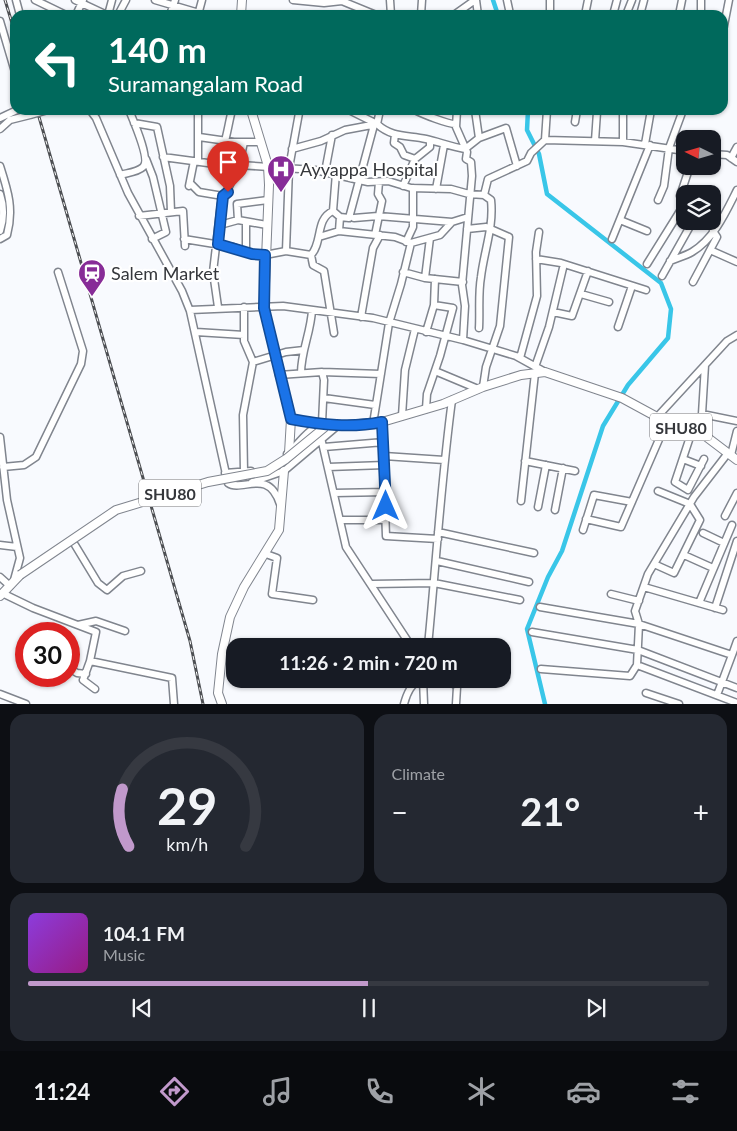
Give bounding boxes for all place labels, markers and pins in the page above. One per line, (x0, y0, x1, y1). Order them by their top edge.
pin (207, 141, 249, 192)
hospital icon: Ayyappa Hospital (266, 154, 296, 193)
place label: Ayyappa Hospital (300, 158, 438, 180)
station icon: Salem Market (77, 258, 107, 297)
place label: Salem Market (111, 262, 220, 284)

